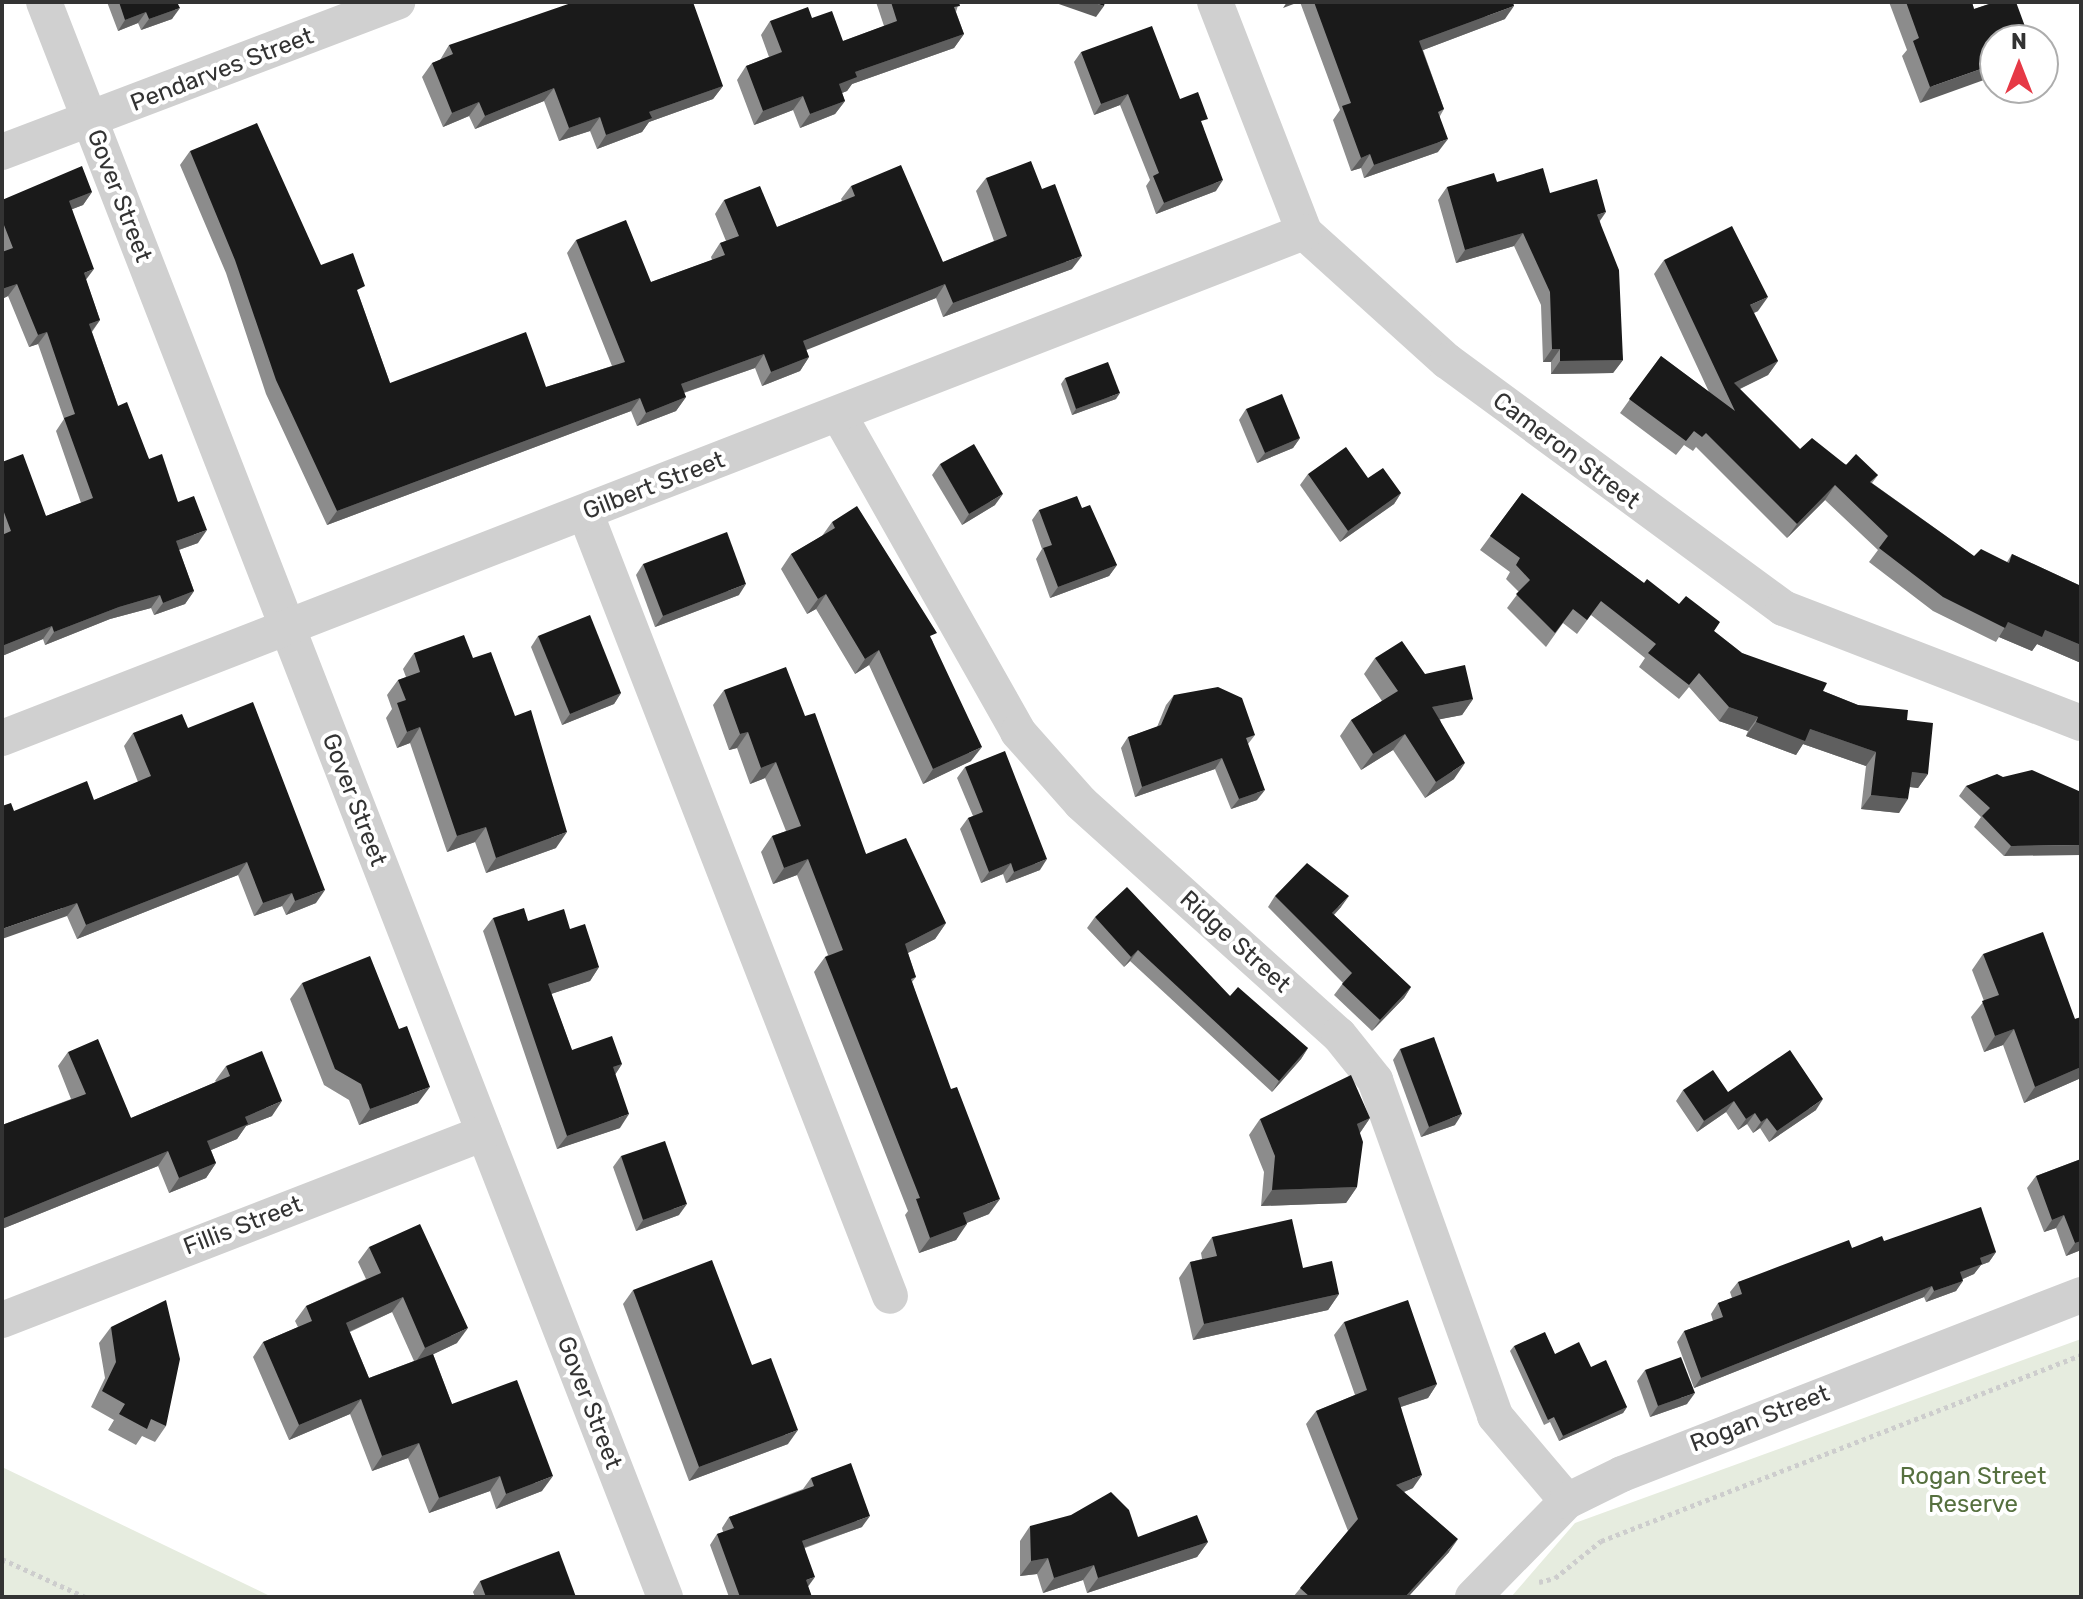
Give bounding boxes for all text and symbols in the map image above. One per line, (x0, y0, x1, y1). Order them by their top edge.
street label: Pendarves Street (126, 22, 318, 118)
north arrow (1979, 24, 2059, 104)
text: N (2011, 28, 2027, 55)
street label: Gover Street (80, 125, 158, 267)
street label: Cameron Street (1487, 386, 1645, 516)
street label: Gilbert Street (579, 446, 729, 526)
street label: Gover Street (315, 729, 393, 871)
street label: Ridge Street (1174, 885, 1296, 999)
street label: Fillis Street (180, 1190, 306, 1262)
street label: Gover Street (550, 1332, 628, 1474)
street label: Rogan Street (1686, 1379, 1834, 1459)
park label: Rogan Street Reserve (1900, 1463, 2046, 1519)

